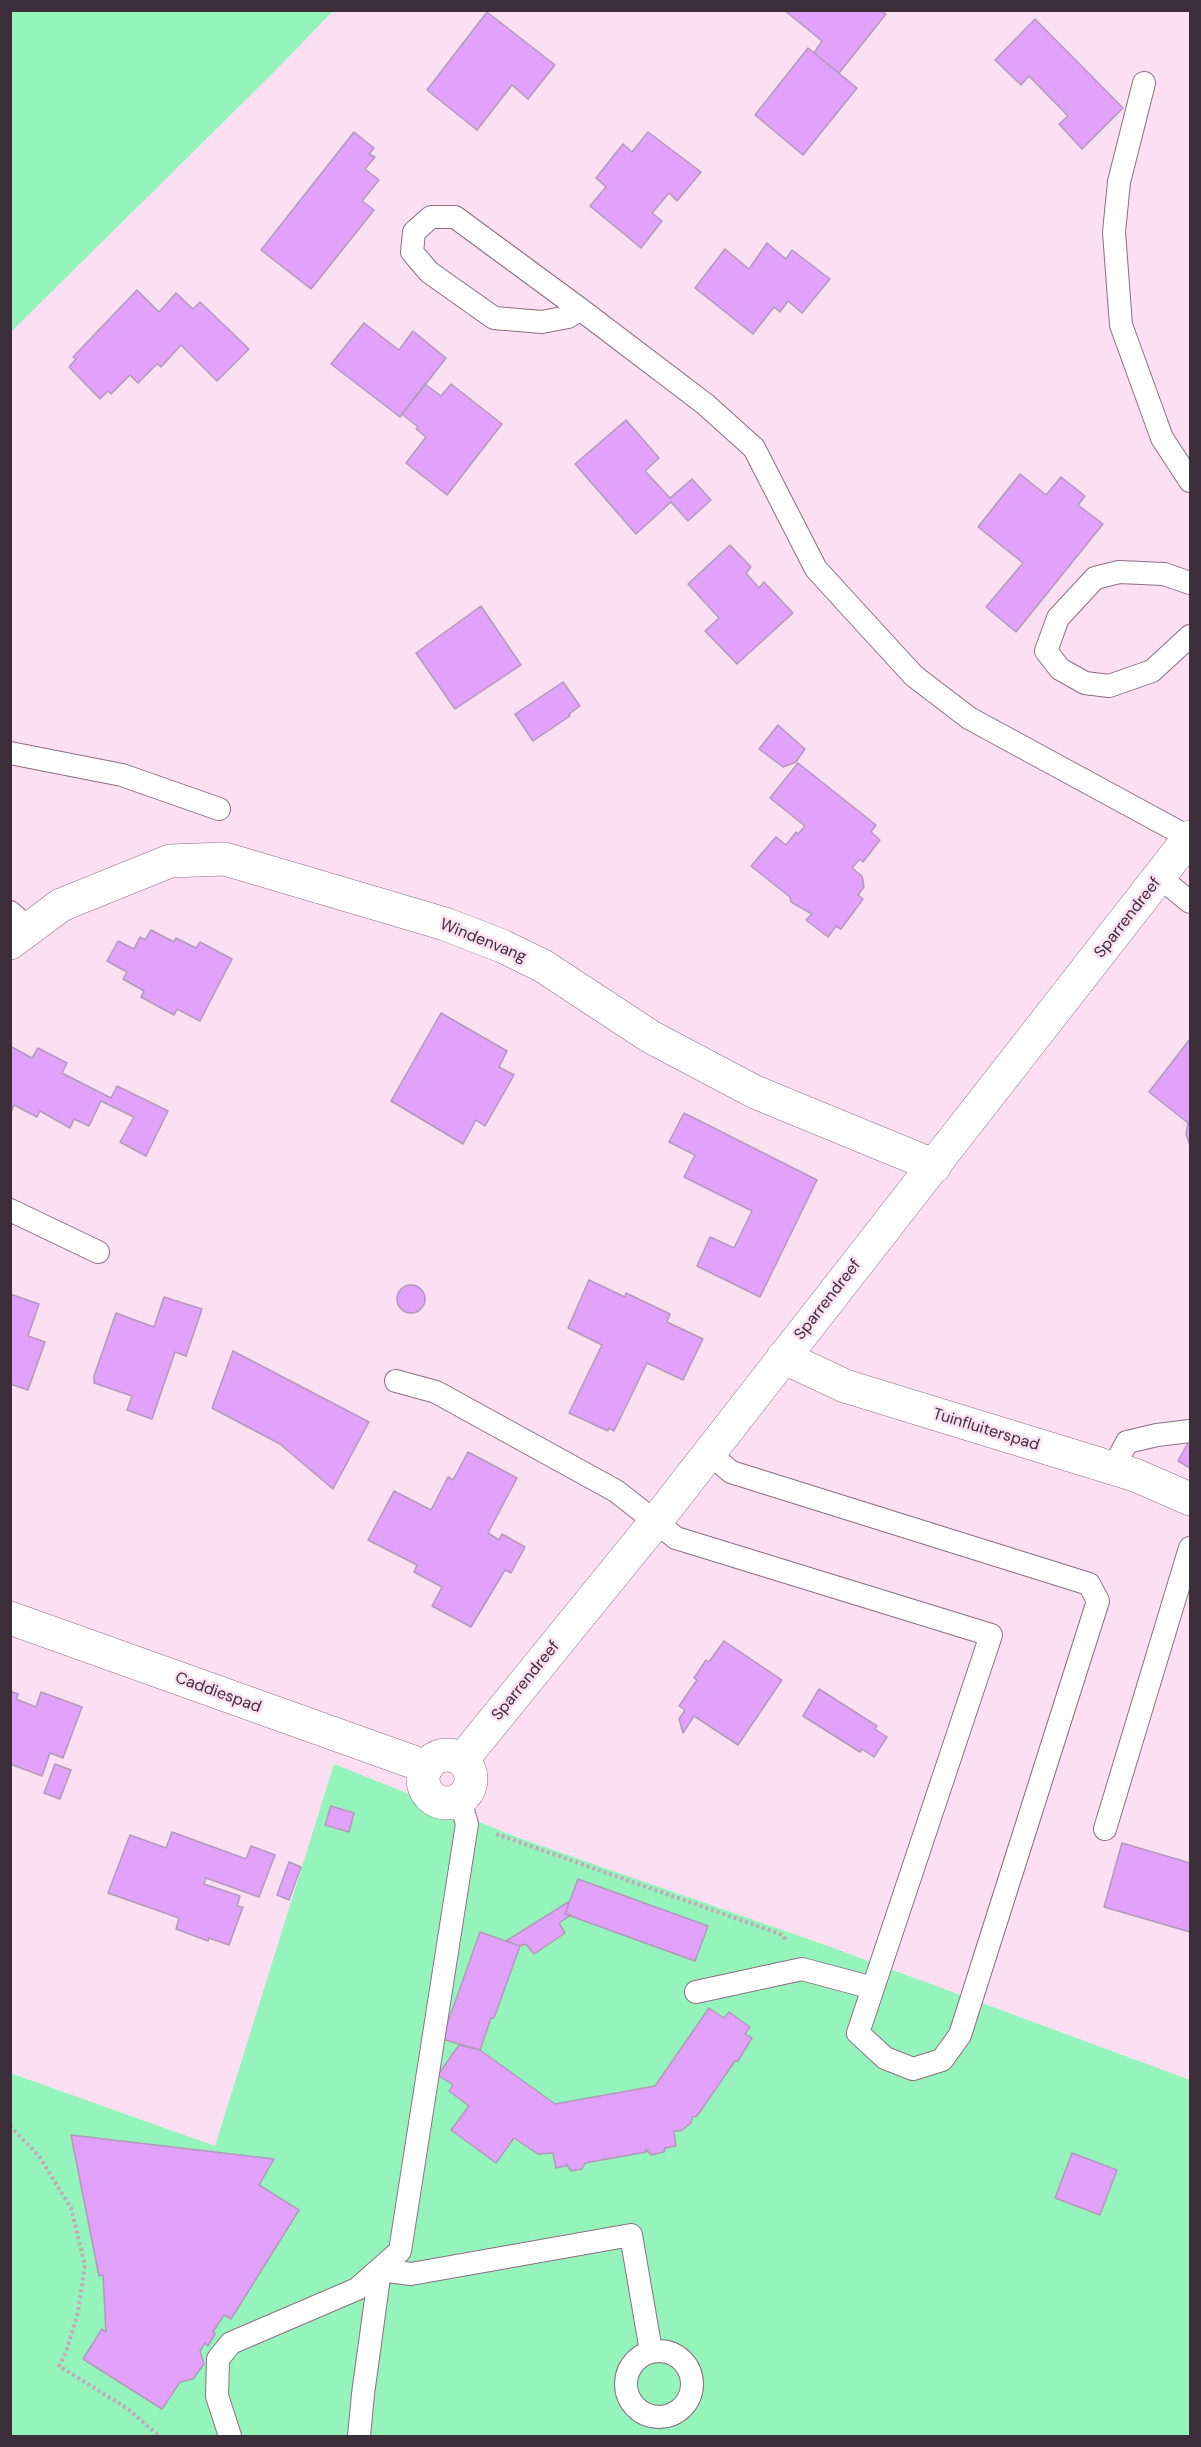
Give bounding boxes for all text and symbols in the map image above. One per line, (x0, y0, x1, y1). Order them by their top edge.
street label: Sparrendreef (1091, 874, 1165, 962)
street label: Windenvang (437, 915, 529, 967)
street label: Sparrendreef (791, 1256, 865, 1344)
street label: Tuinfluiterspad (930, 1405, 1042, 1455)
street label: Sparrendreef (488, 1637, 564, 1725)
street label: Caddiespad (172, 1669, 264, 1717)

